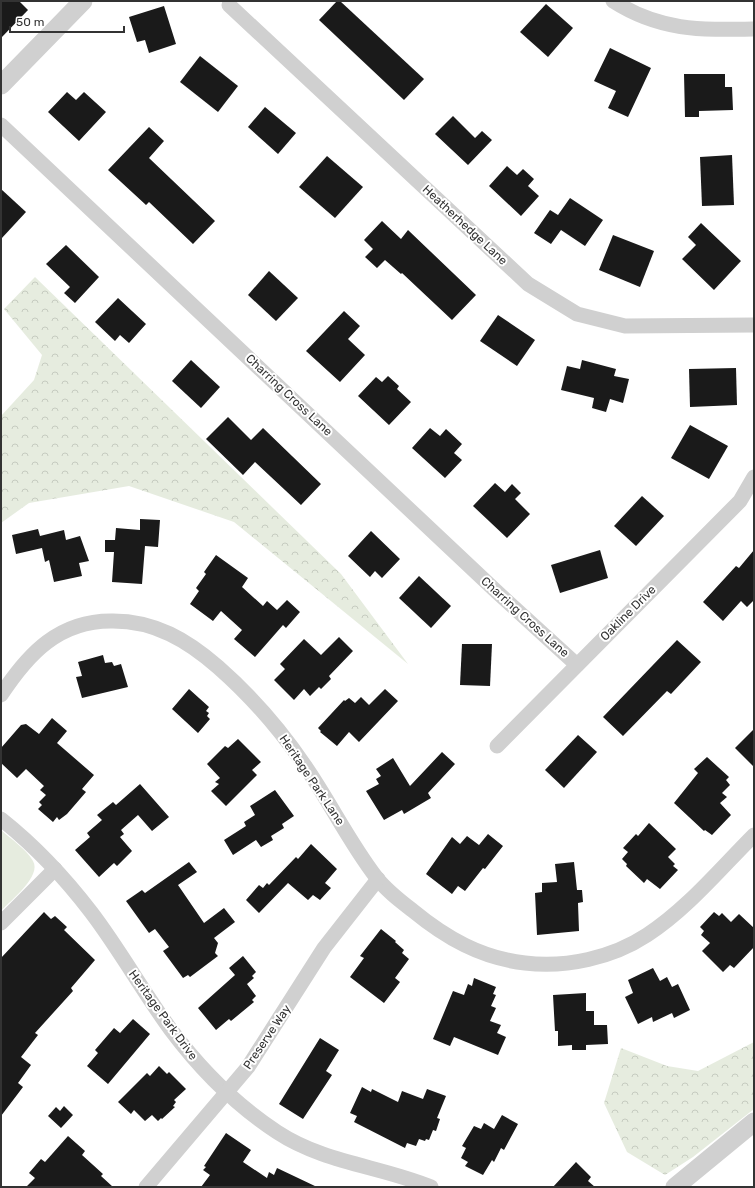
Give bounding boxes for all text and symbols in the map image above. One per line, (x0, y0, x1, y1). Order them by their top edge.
scale bar (10, 8, 124, 34)
text: 50 m (16, 15, 44, 29)
street label: Heatherhedge Lane (420, 182, 510, 268)
street label: Charring Cross Lane (243, 351, 335, 439)
street label: Charring Cross Lane (478, 574, 572, 660)
street label: Oakline Drive (597, 582, 659, 644)
street label: Heritage Park Lane (277, 732, 348, 828)
street label: Heritage Park Drive (126, 967, 200, 1063)
street label: Preserve Way (240, 1002, 294, 1072)

